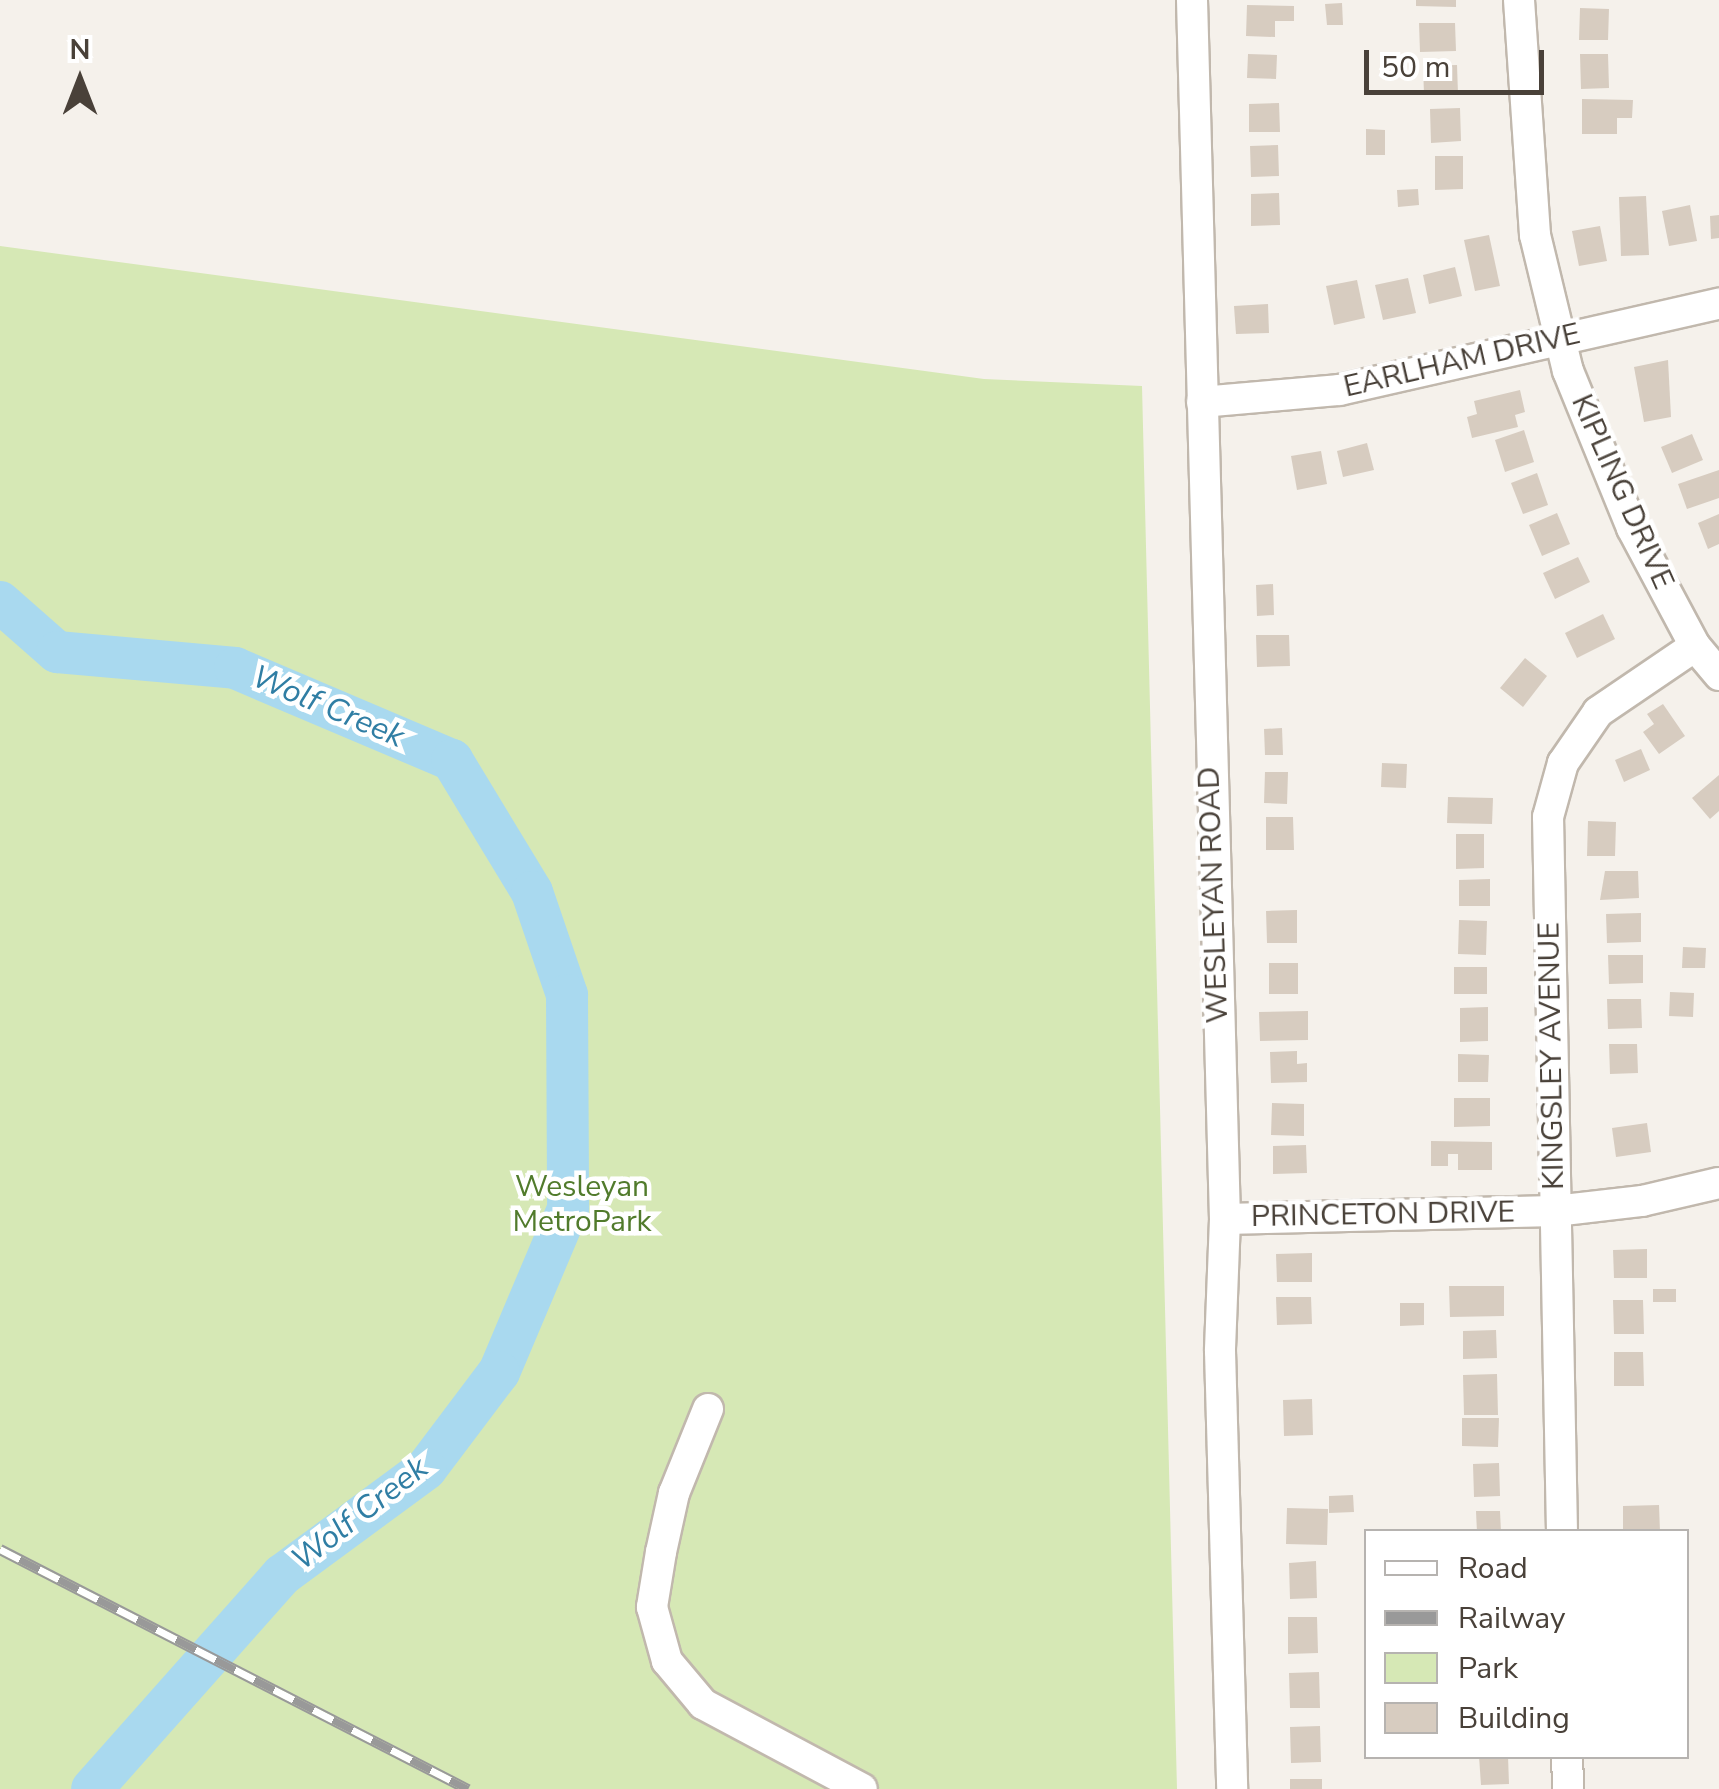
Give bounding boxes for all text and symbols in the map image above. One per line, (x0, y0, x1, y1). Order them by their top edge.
north arrow (30, 30, 130, 130)
scale bar (1369, 30, 1549, 92)
text: N (70, 31, 90, 69)
text: 50 m (1381, 47, 1450, 88)
street label: EARLHAM DRIVE (1340, 316, 1584, 406)
street label: KIPLING DRIVE (1563, 389, 1681, 595)
water label: Wolf Creek (246, 658, 410, 756)
street label: WESLEYAN ROAD (1192, 766, 1236, 1024)
street label: KINGSLEY AVENUE (1532, 922, 1572, 1190)
park label: Wesleyan MetroPark (512, 1169, 652, 1240)
street label: PRINCETON DRIVE (1251, 1195, 1515, 1235)
water label: Wolf Creek (284, 1449, 436, 1579)
legend (1364, 1529, 1689, 1759)
text: Road (1458, 1548, 1528, 1589)
text: Railway (1458, 1598, 1566, 1639)
text: Park (1458, 1648, 1518, 1689)
text: Building (1458, 1698, 1570, 1739)

